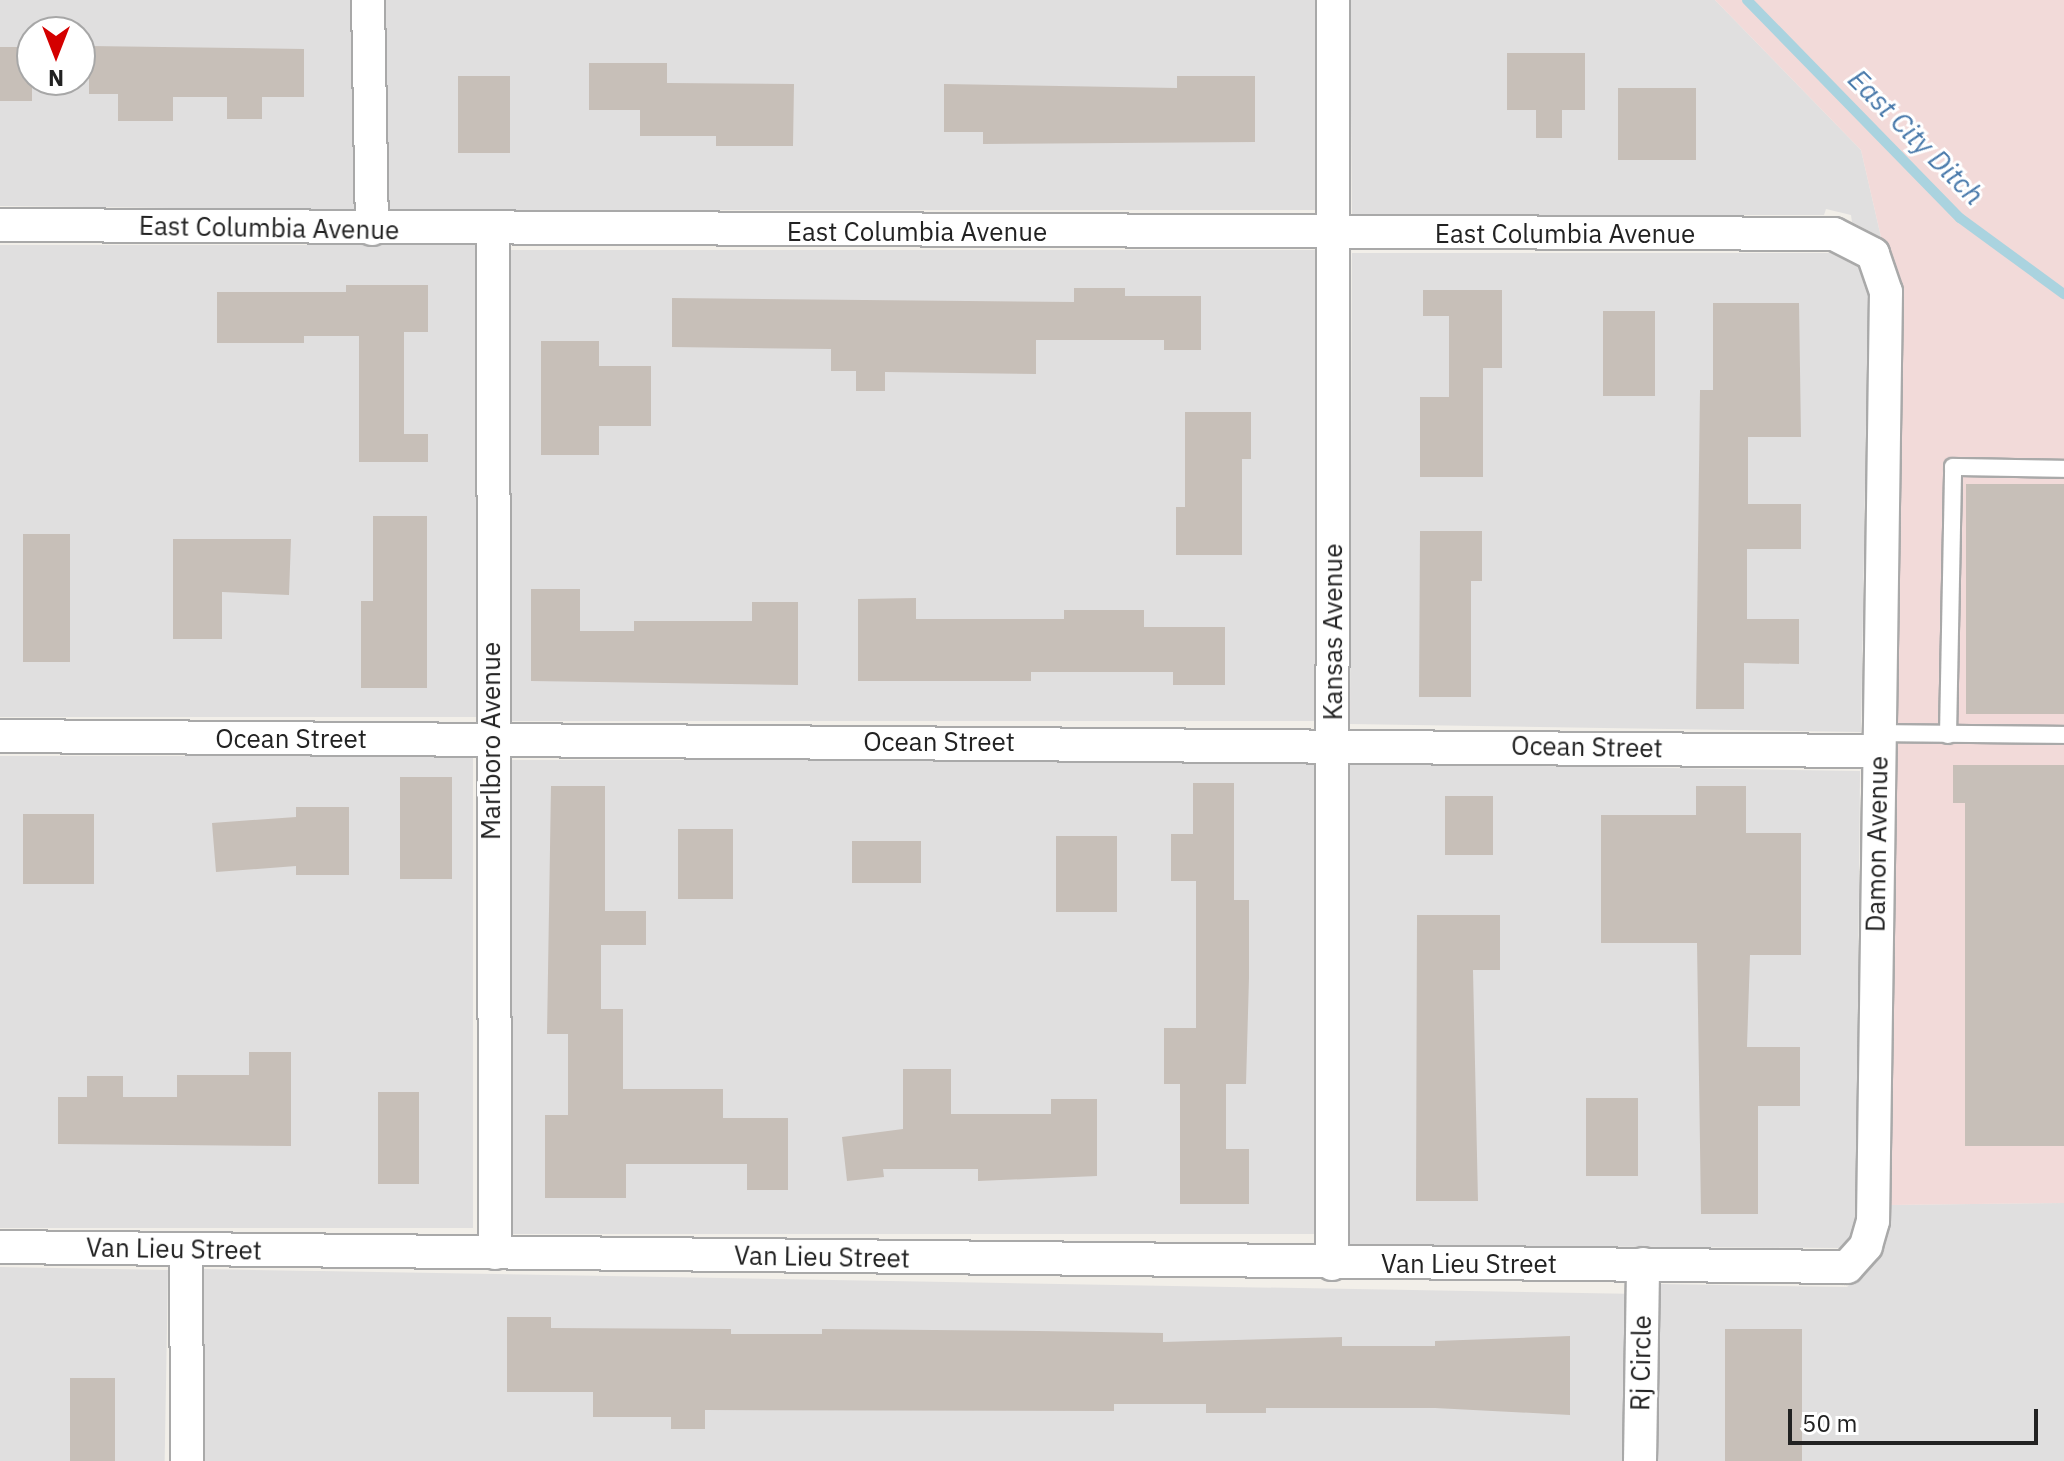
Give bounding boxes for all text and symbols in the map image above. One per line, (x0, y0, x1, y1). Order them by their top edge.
north arrow (16, 16, 96, 96)
water label: East City Ditch (1841, 62, 1991, 212)
text: N (48, 64, 64, 93)
street label: East Columbia Avenue (139, 210, 399, 246)
street label: East Columbia Avenue (787, 216, 1047, 248)
street label: East Columbia Avenue (1435, 218, 1695, 250)
street label: Kansas Avenue (1317, 544, 1349, 720)
street label: Marlboro Avenue (475, 642, 507, 840)
street label: Ocean Street (215, 723, 367, 755)
street label: Ocean Street (863, 726, 1015, 758)
street label: Ocean Street (1511, 730, 1663, 764)
street label: Damon Avenue (1860, 756, 1894, 932)
street label: Van Lieu Street (86, 1232, 262, 1266)
street label: Van Lieu Street (734, 1240, 910, 1274)
street label: Van Lieu Street (1381, 1248, 1557, 1280)
street label: Rj Circle (1625, 1315, 1657, 1411)
scale bar (1792, 1393, 2042, 1443)
text: 50 m (1802, 1407, 1857, 1439)

